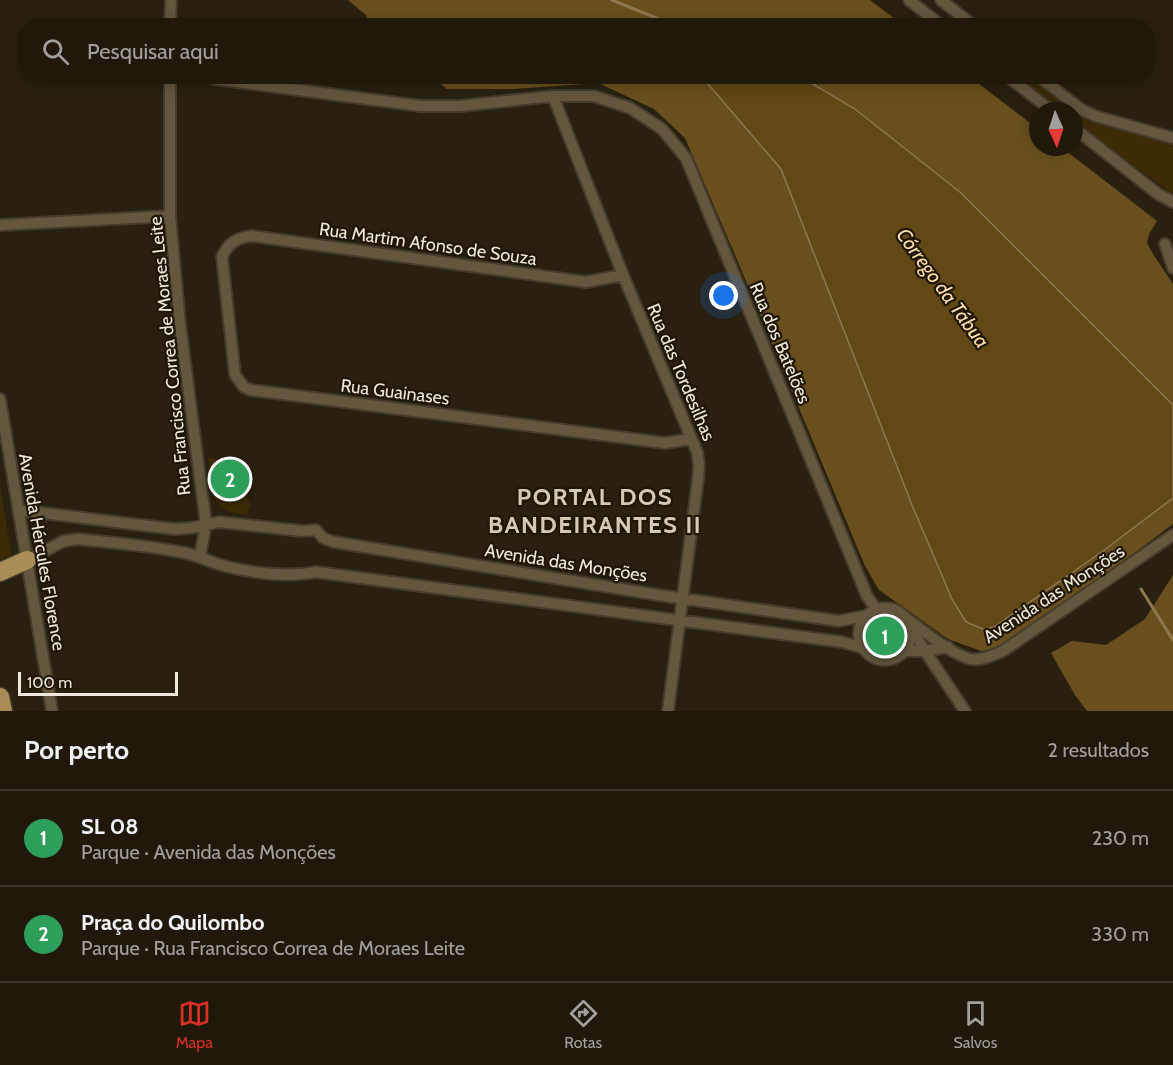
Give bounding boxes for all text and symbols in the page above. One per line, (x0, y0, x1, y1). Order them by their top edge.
search box (18, 18, 1155, 84)
icon: search (39, 35, 72, 68)
text: Pesquisar aqui (87, 38, 219, 65)
north arrow (1029, 102, 1083, 156)
street label: Rua Francisco Correa de Moraes Leite (144, 215, 196, 497)
street label: Rua Martim Afonso de Souza (318, 218, 539, 270)
water label: Córrego da Tábua (892, 223, 994, 353)
street label: Rua dos Batelões (745, 279, 815, 407)
your location (709, 281, 738, 310)
street label: Rua das Tordesilhas (642, 300, 720, 444)
street label: Rua Guainases (339, 374, 451, 410)
street label: Avenida Hércules Florence (14, 452, 70, 652)
pin: 2 (210, 456, 250, 502)
district label: PORTAL DOS BANDEIRANTES II (488, 482, 702, 539)
street label: Avenida das Monções (483, 539, 649, 587)
street label: Avenida das Monções (979, 540, 1129, 648)
pin: 1 (866, 614, 904, 658)
scale bar (18, 669, 178, 696)
text: 100 m (27, 673, 72, 692)
text: Por perto (24, 734, 129, 766)
text: 2 resultados (1048, 738, 1149, 762)
text: SL 08 (81, 813, 139, 840)
text: 1 (40, 826, 47, 850)
text: 230 m (1092, 826, 1149, 850)
text: Parque · Avenida das Monções (81, 840, 336, 864)
text: Praça do Quilombo (81, 909, 264, 936)
text: 2 (38, 922, 49, 946)
text: 330 m (1091, 922, 1149, 946)
text: Parque · Rua Francisco Correa de Moraes Leite (81, 936, 465, 960)
tab: Mapa (176, 997, 213, 1052)
tab: Rotas (564, 997, 602, 1052)
tab: Salvos (953, 997, 997, 1052)

